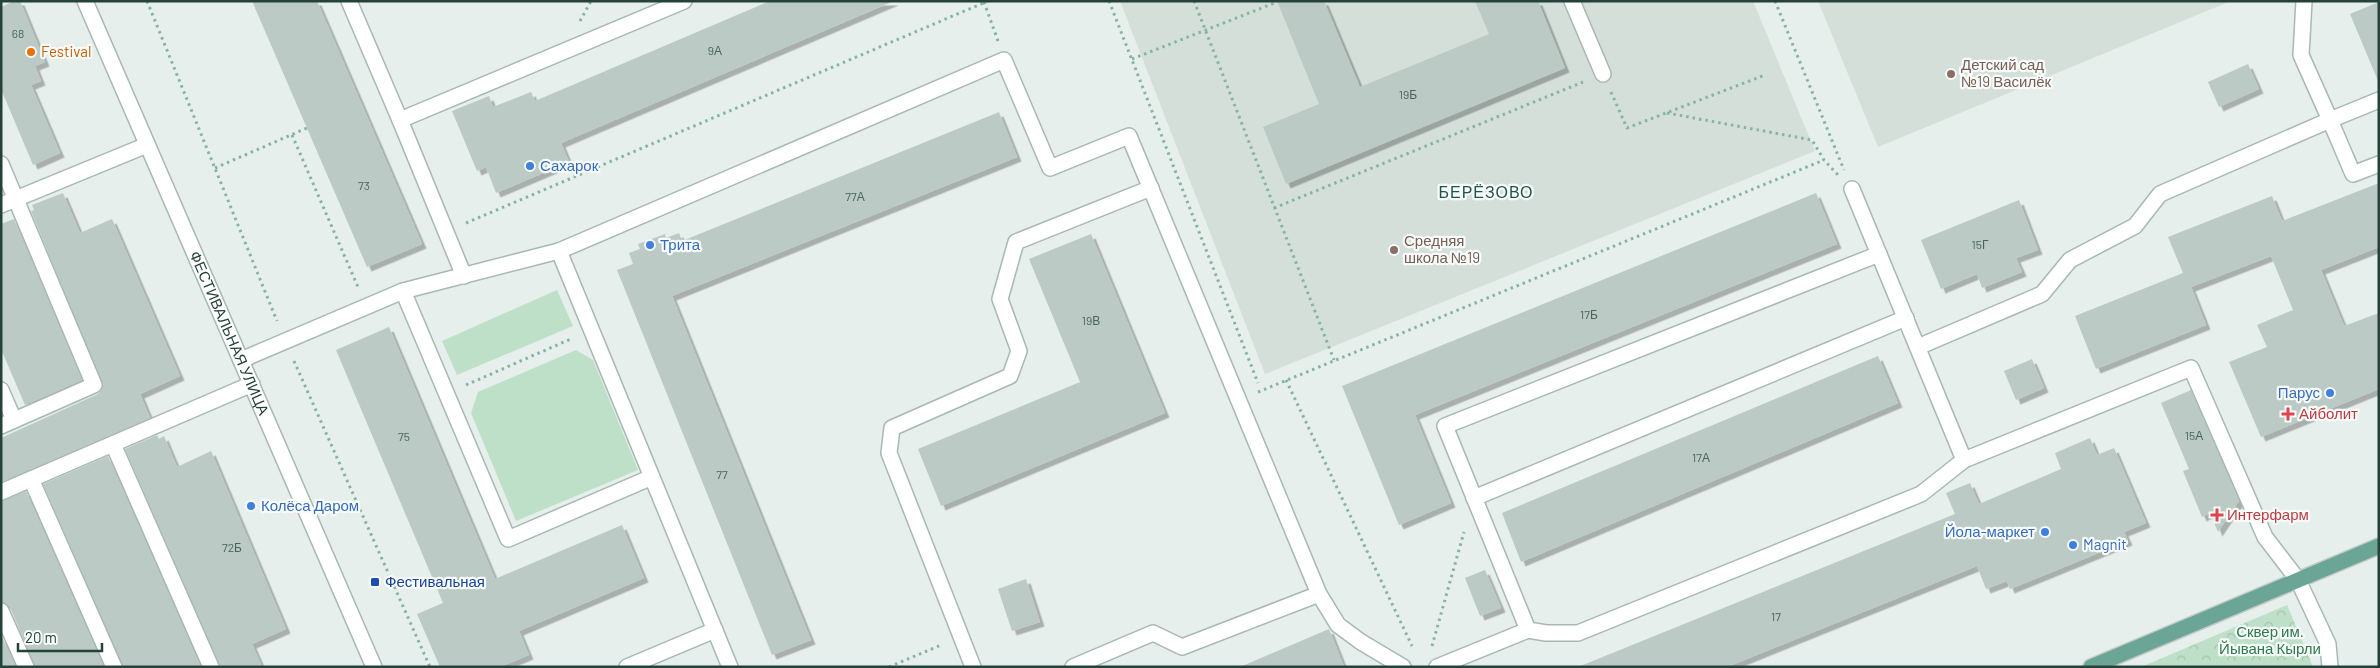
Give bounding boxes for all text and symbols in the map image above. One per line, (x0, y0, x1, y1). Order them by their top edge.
house number: 68 (12, 26, 24, 40)
place label: Festival (41, 42, 91, 60)
house number: 9А (708, 43, 722, 57)
marker: Festival (25, 46, 37, 58)
place label: Детский сад №19 Василёк (1961, 55, 2051, 90)
marker: Детский сад №19 Василёк (1945, 68, 1957, 80)
house number: 19Б (1399, 87, 1417, 101)
place label: Сахарок (540, 156, 599, 174)
marker: Сахарок (524, 160, 536, 172)
house number: 73 (358, 178, 370, 192)
district label: БЕРЁЗОВО (1438, 182, 1534, 201)
house number: 77А (845, 189, 865, 203)
place label: Средняя школа №19 (1404, 231, 1480, 266)
place label: Трита (660, 235, 701, 253)
house number: 15Г (1972, 237, 1989, 251)
marker: Трита (644, 239, 656, 251)
marker: Средняя школа №19 (1388, 244, 1400, 256)
street label: ФЕСТИВАЛЬНАЯ УЛИЦА (187, 248, 273, 417)
house number: 17Б (1580, 307, 1598, 321)
house number: 19В (1082, 313, 1100, 327)
place label: Парус (2278, 383, 2320, 401)
marker: Парус (2324, 387, 2336, 399)
place label: Айболит (2299, 404, 2358, 422)
marker: Айболит (2281, 407, 2295, 421)
house number: 15А (2185, 428, 2203, 442)
house number: 75 (398, 429, 410, 443)
house number: 17А (1692, 450, 1710, 464)
house number: 77 (716, 467, 728, 481)
place label: Колёса Даром (261, 496, 359, 514)
marker: Колёса Даром (245, 500, 257, 512)
place label: Интерфарм (2227, 505, 2309, 523)
marker: Интерфарм (2211, 509, 2223, 521)
place label: Йола-маркет (1945, 522, 2035, 540)
marker: Йола-маркет (2039, 526, 2051, 538)
place label: Magnit (2083, 535, 2127, 553)
marker: Magnit (2067, 539, 2079, 551)
house number: 72Б (222, 540, 242, 554)
place label: Фестивальная (385, 572, 485, 590)
marker: Фестивальная (369, 576, 381, 588)
house number: 17 (1771, 609, 1781, 623)
scale bar (18, 620, 101, 652)
park label: Сквер им. Йывана Кырли (2219, 622, 2321, 657)
text: 20 m (25, 628, 57, 646)

